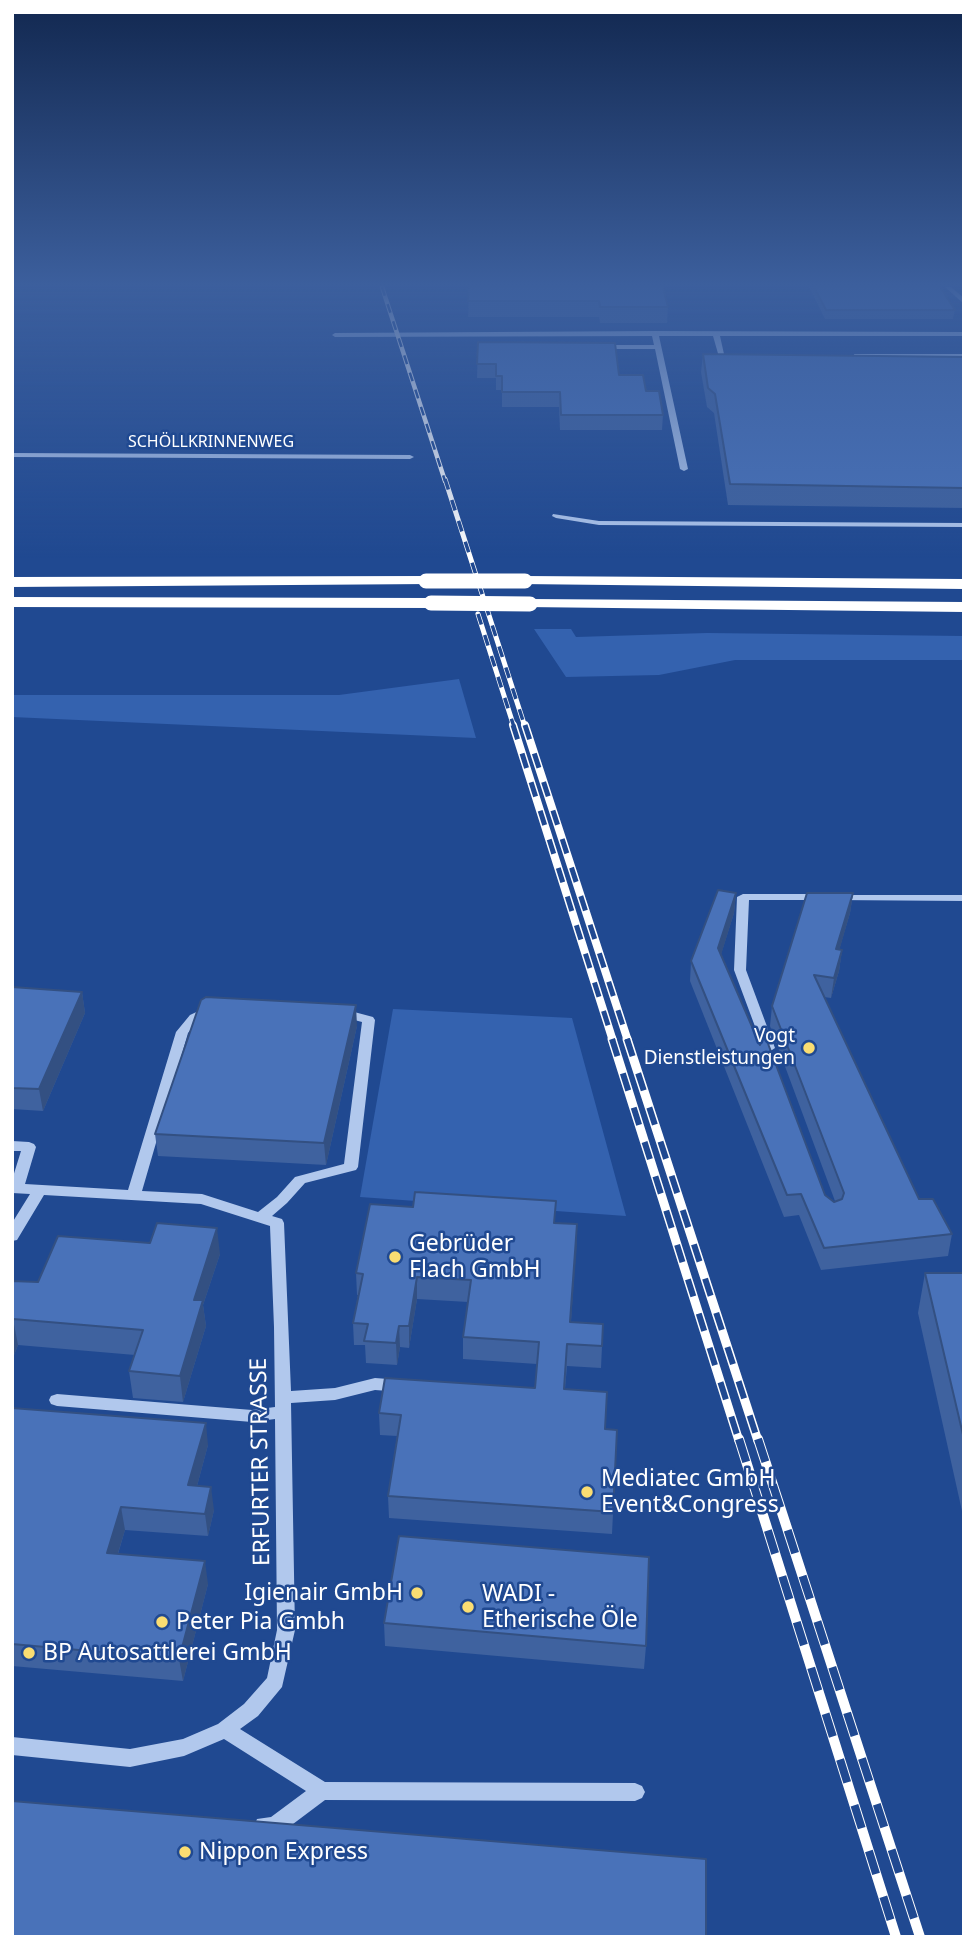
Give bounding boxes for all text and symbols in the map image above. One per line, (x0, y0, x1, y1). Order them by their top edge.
street label: SCHÖLLKRINNENWEG (128, 432, 294, 452)
place label: Vogt Dienstleistungen (644, 1026, 795, 1070)
marker: Vogt Dienstleistungen (801, 1040, 817, 1056)
place label: Gebrüder Flach GmbH (409, 1230, 540, 1284)
marker: Gebrüder Flach GmbH (387, 1249, 403, 1265)
street label: ERFURTER STRASSE (245, 1358, 277, 1566)
place label: Mediatec GmbH Event&Congress (601, 1465, 779, 1519)
marker: Mediatec GmbH Event&Congress (579, 1484, 595, 1500)
place label: Igienair GmbH (244, 1579, 403, 1607)
place label: WADI - Etherische Öle (482, 1580, 638, 1634)
marker: Igienair GmbH (409, 1585, 425, 1601)
marker: WADI - Etherische Öle (460, 1599, 476, 1615)
place label: Peter Pia Gmbh (176, 1608, 345, 1636)
marker: Peter Pia Gmbh (154, 1614, 170, 1630)
place label: BP Autosattlerei GmbH (43, 1639, 292, 1667)
marker: BP Autosattlerei GmbH (21, 1645, 37, 1661)
place label: Nippon Express (199, 1838, 368, 1866)
marker: Nippon Express (177, 1844, 193, 1860)

